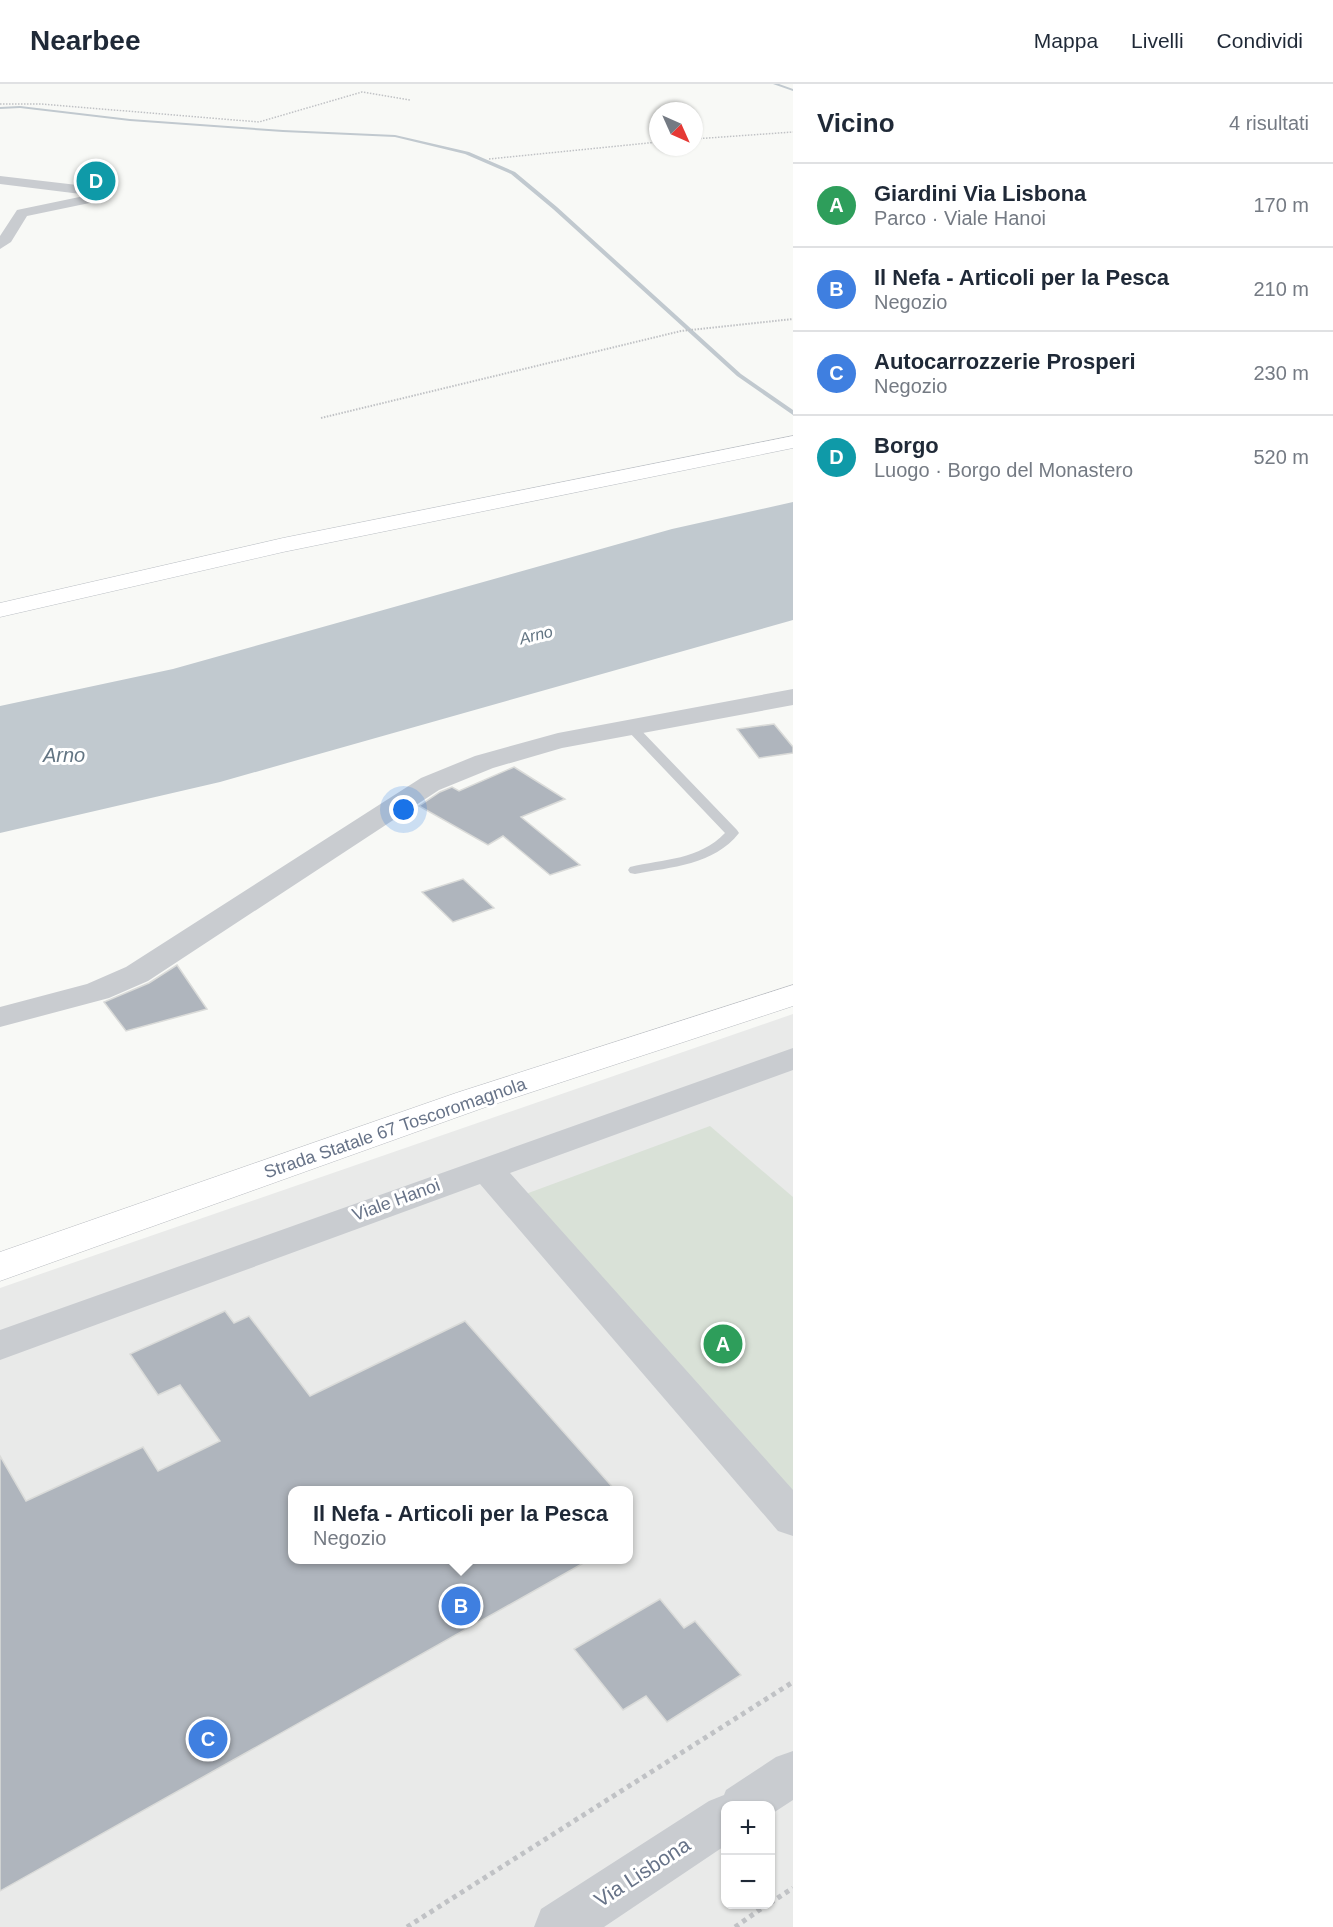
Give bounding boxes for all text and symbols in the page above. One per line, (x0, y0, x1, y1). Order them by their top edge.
text: Nearbee (30, 25, 141, 56)
text: Mappa (1034, 29, 1098, 52)
text: Livelli (1131, 29, 1184, 52)
text: Condividi (1217, 29, 1303, 52)
north arrow (649, 102, 703, 156)
text: Vicino (817, 108, 895, 138)
text: 4 risultati (1229, 112, 1309, 134)
pin: D (76, 158, 116, 204)
text: Giardini Via Lisbona (874, 181, 1086, 206)
text: A (829, 194, 844, 216)
text: 170 m (1253, 194, 1309, 216)
text: Parco · Viale Hanoi (874, 207, 1046, 229)
text: Il Nefa - Articoli per la Pesca (874, 265, 1169, 290)
text: B (829, 278, 844, 300)
text: 210 m (1253, 278, 1309, 300)
text: Negozio (874, 291, 947, 313)
text: Autocarrozzerie Prosperi (874, 349, 1136, 374)
text: C (829, 362, 844, 384)
text: 230 m (1253, 362, 1309, 384)
text: Negozio (874, 375, 947, 397)
text: Borgo (874, 433, 939, 458)
text: D (829, 446, 844, 468)
text: 520 m (1253, 446, 1309, 468)
text: Luogo · Borgo del Monastero (874, 459, 1133, 481)
water label: Arno (517, 623, 555, 648)
water label: Arno (42, 744, 85, 766)
your location (389, 795, 418, 824)
street label: Strada Statale 67 Toscoromagnola (261, 1073, 530, 1182)
street label: Viale Hanoi (349, 1175, 443, 1225)
pin: A (704, 1322, 742, 1366)
popup (288, 1486, 633, 1564)
text: Il Nefa - Articoli per la Pesca (313, 1501, 608, 1526)
text: Negozio (313, 1527, 386, 1549)
pin: B (442, 1584, 480, 1628)
pin: C (188, 1716, 228, 1762)
map controls (721, 1801, 775, 1909)
button: + (721, 1801, 775, 1855)
street label: Via Lisbona (590, 1832, 694, 1911)
button: − (721, 1855, 775, 1909)

